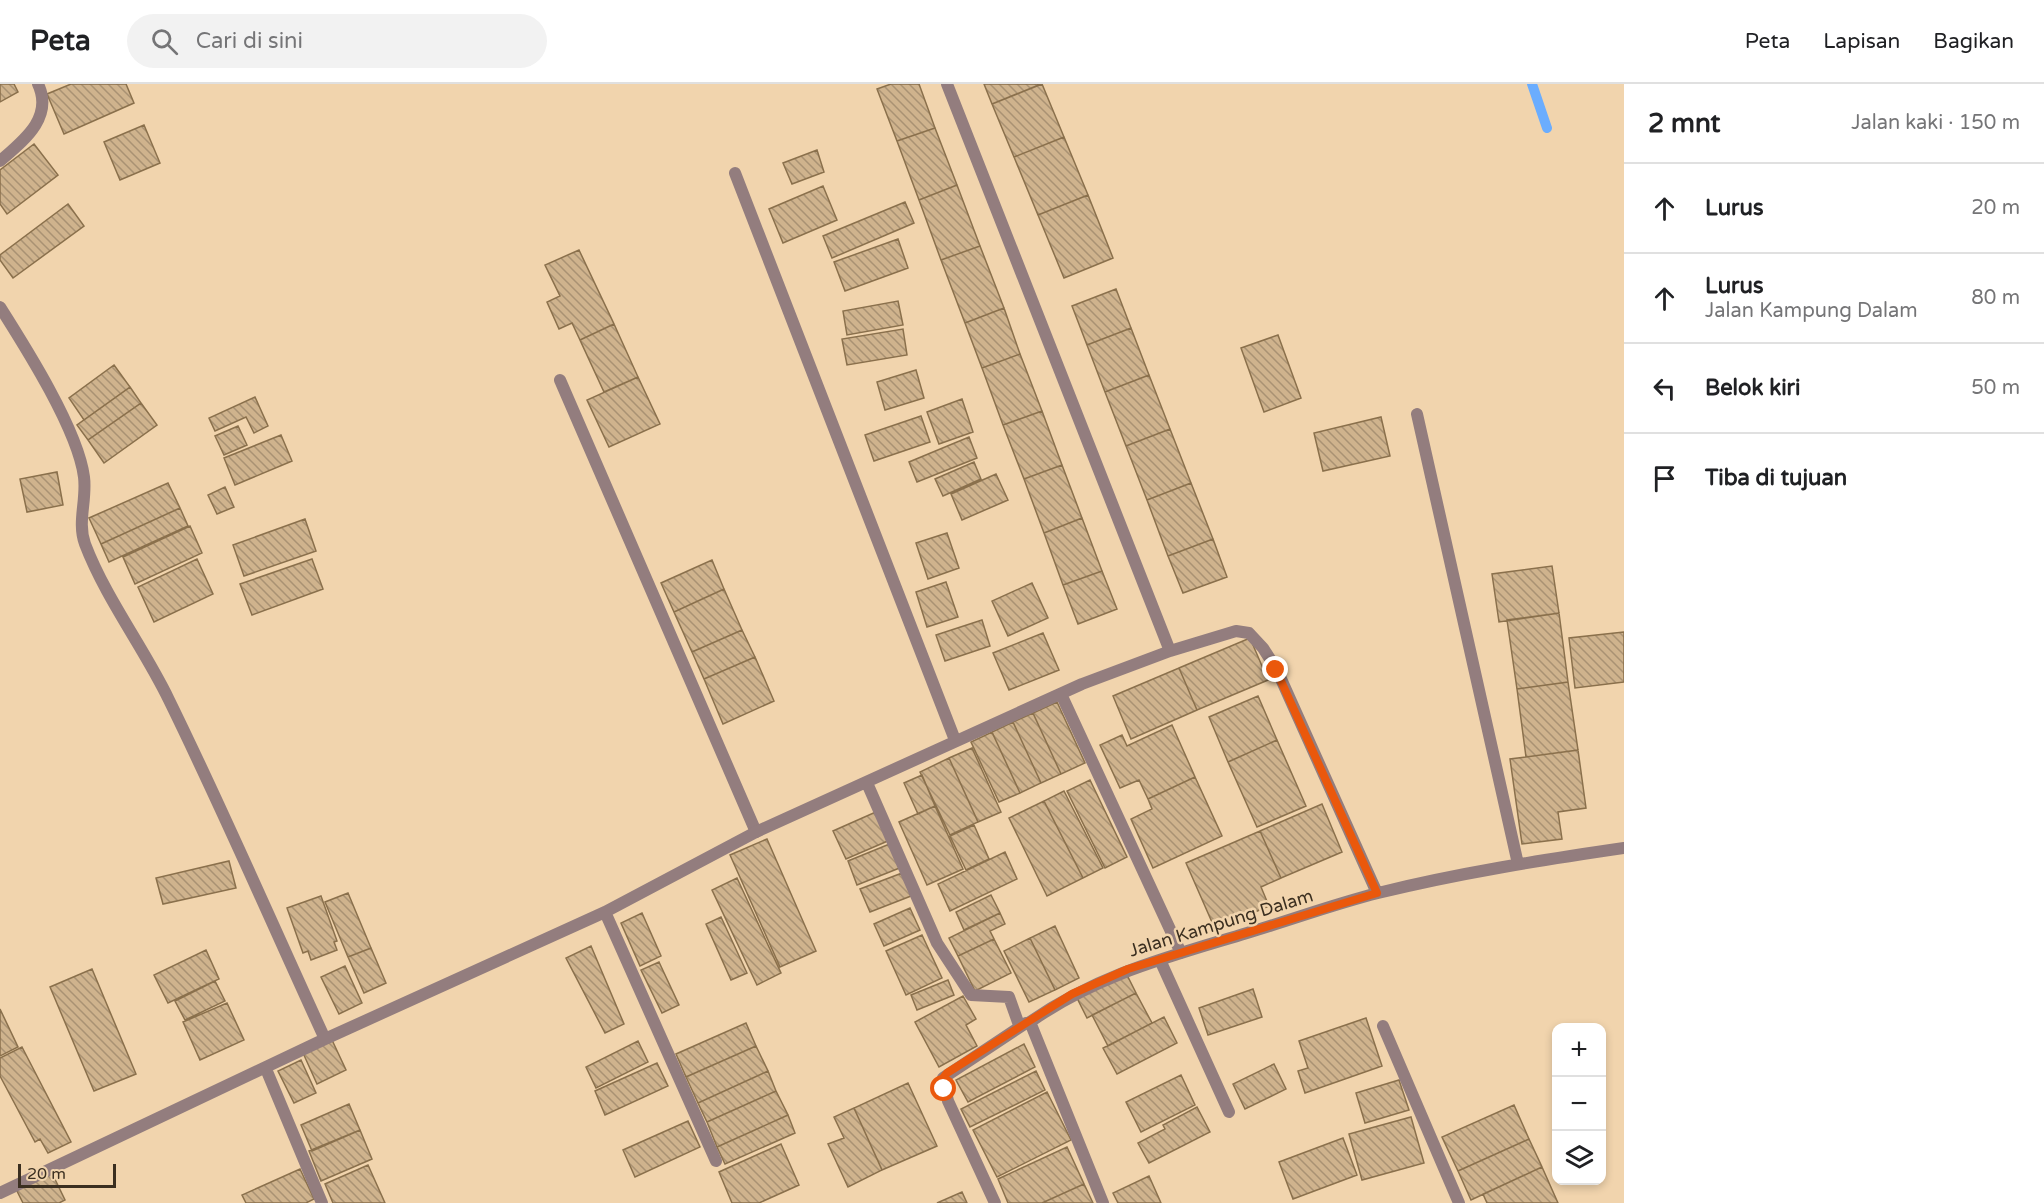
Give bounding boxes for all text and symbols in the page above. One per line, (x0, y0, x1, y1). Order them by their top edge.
search box (127, 14, 547, 68)
text: Peta (30, 24, 91, 58)
icon: search (148, 25, 181, 58)
text: Cari di sini (196, 28, 303, 54)
text: Peta (1745, 29, 1790, 54)
text: Lapisan (1823, 29, 1900, 54)
text: Bagikan (1933, 29, 2014, 54)
text: 2 mnt (1648, 108, 1720, 139)
text: Jalan kaki · 150 m (1851, 111, 2020, 135)
icon: ahead (1648, 192, 1681, 225)
text: Lurus (1705, 195, 1763, 221)
text: 20 m (1971, 196, 2020, 220)
text: Lurus (1705, 273, 1763, 299)
icon: ahead (1648, 282, 1681, 315)
text: 80 m (1971, 286, 2020, 310)
text: Jalan Kampung Dalam (1705, 299, 1918, 323)
icon: left (1648, 372, 1681, 405)
text: Belok kiri (1705, 375, 1801, 401)
text: 50 m (1971, 376, 2020, 400)
icon: arrive (1648, 462, 1681, 495)
text: Tiba di tujuan (1705, 465, 1847, 491)
route end (1262, 656, 1288, 682)
street label: Jalan Kampung Dalam (1126, 885, 1316, 961)
map controls (1552, 1023, 1606, 1185)
button: + (1552, 1023, 1606, 1077)
route start (930, 1075, 956, 1101)
button: − (1552, 1077, 1606, 1131)
button: layers (1552, 1131, 1606, 1185)
scale bar (18, 1161, 116, 1188)
text: 20 m (27, 1164, 66, 1184)

